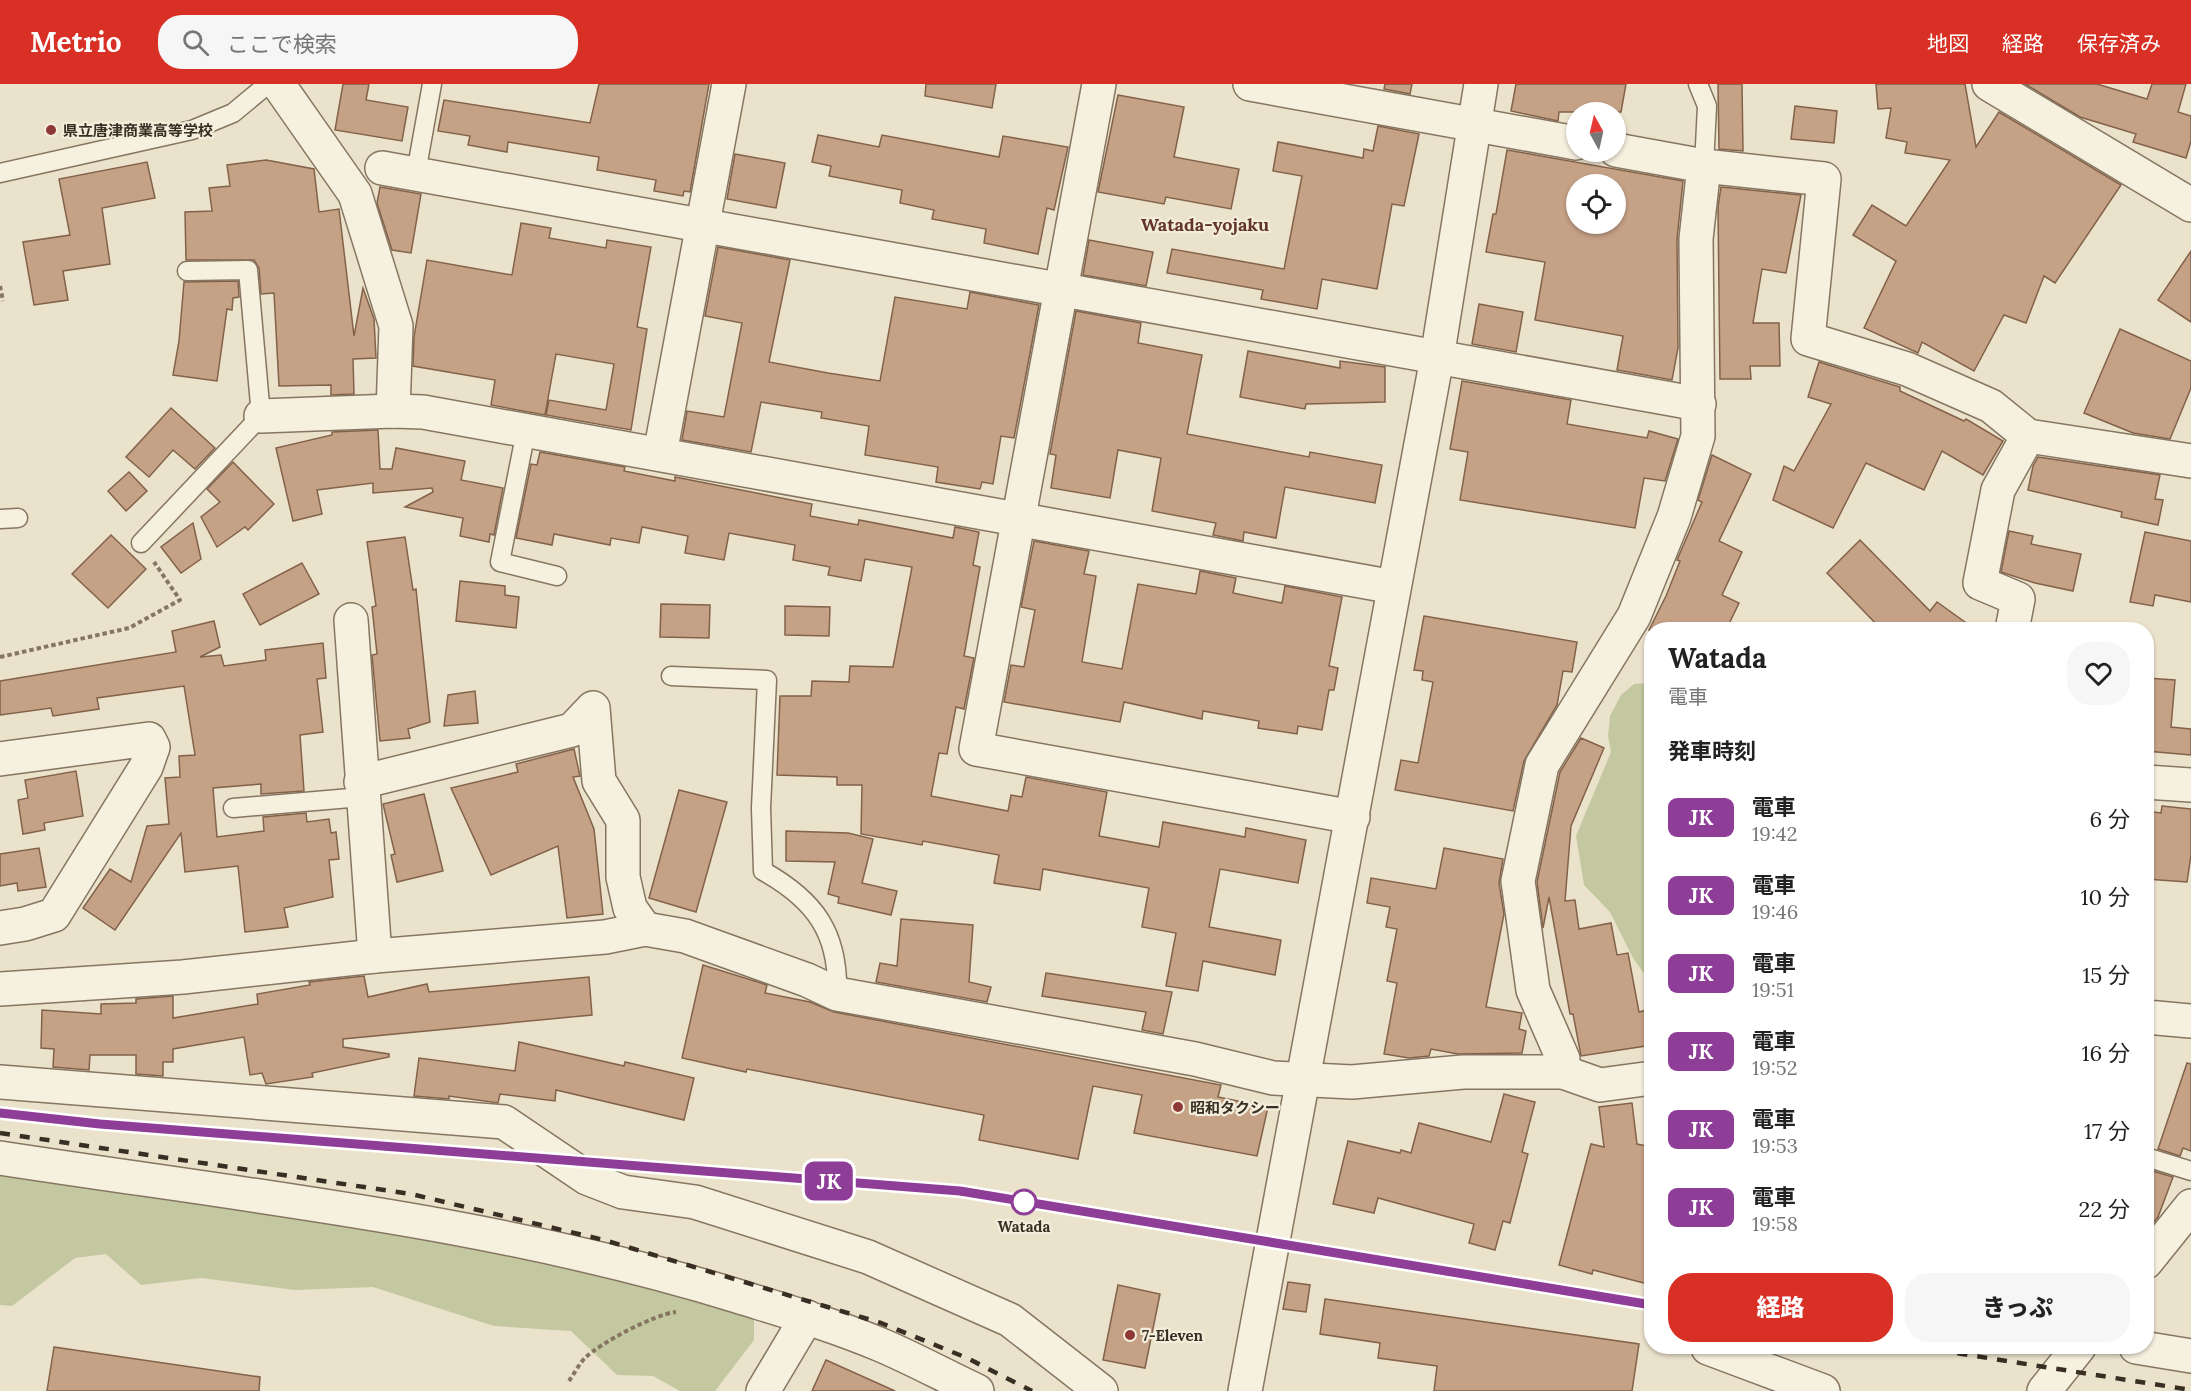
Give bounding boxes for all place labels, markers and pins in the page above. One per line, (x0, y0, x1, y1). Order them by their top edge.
place label: 県立唐津商業高等学校 (63, 121, 213, 140)
marker: 県立唐津商業高等学校 (44, 123, 58, 137)
place label: 昭和タクシー (1190, 1098, 1280, 1117)
marker: 昭和タクシー (1171, 1100, 1185, 1114)
marker: Watada (1011, 1189, 1037, 1215)
place label: Watada (998, 1217, 1051, 1236)
place label: 7-Eleven (1142, 1326, 1204, 1345)
marker: 7-Eleven (1123, 1328, 1137, 1342)

